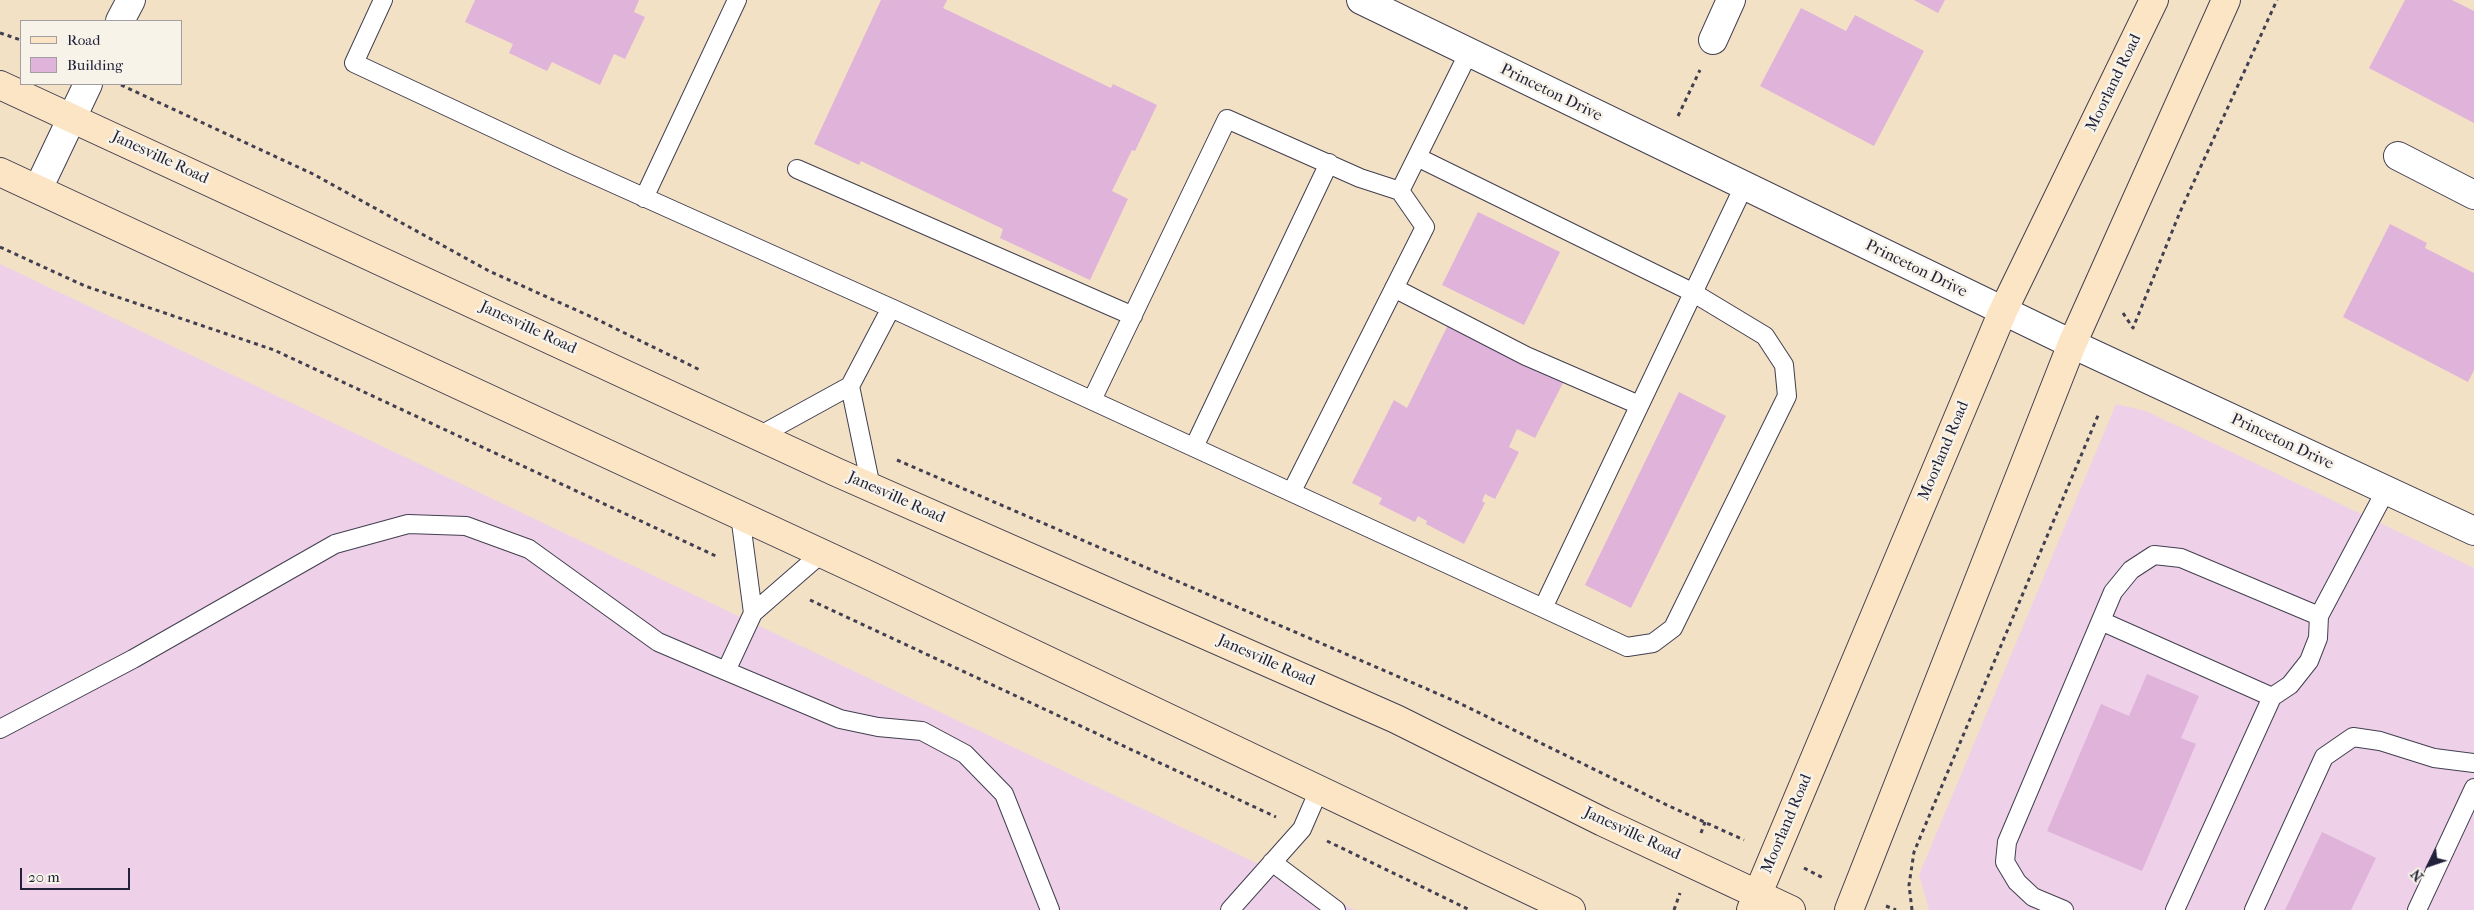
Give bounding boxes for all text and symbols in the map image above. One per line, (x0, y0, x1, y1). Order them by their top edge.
legend (20, 20, 182, 85)
text: Road (67, 31, 100, 49)
street label: Moorland Road (2082, 31, 2146, 135)
text: Building (67, 56, 123, 74)
street label: Princeton Drive (1497, 60, 1605, 126)
street label: Janesville Road (109, 127, 211, 189)
street label: Princeton Drive (1862, 236, 1970, 302)
street label: Janesville Road (477, 297, 579, 359)
street label: Moorland Road (1914, 398, 1974, 504)
street label: Princeton Drive (2228, 410, 2336, 474)
street label: Janesville Road (844, 468, 948, 528)
street label: Janesville Road (1214, 631, 1318, 691)
street label: Moorland Road (1757, 771, 1817, 877)
street label: Janesville Road (1581, 803, 1683, 865)
north arrow (2404, 840, 2454, 890)
scale bar (22, 858, 132, 890)
text: N (2407, 866, 2427, 885)
text: 20 m (28, 868, 60, 886)

